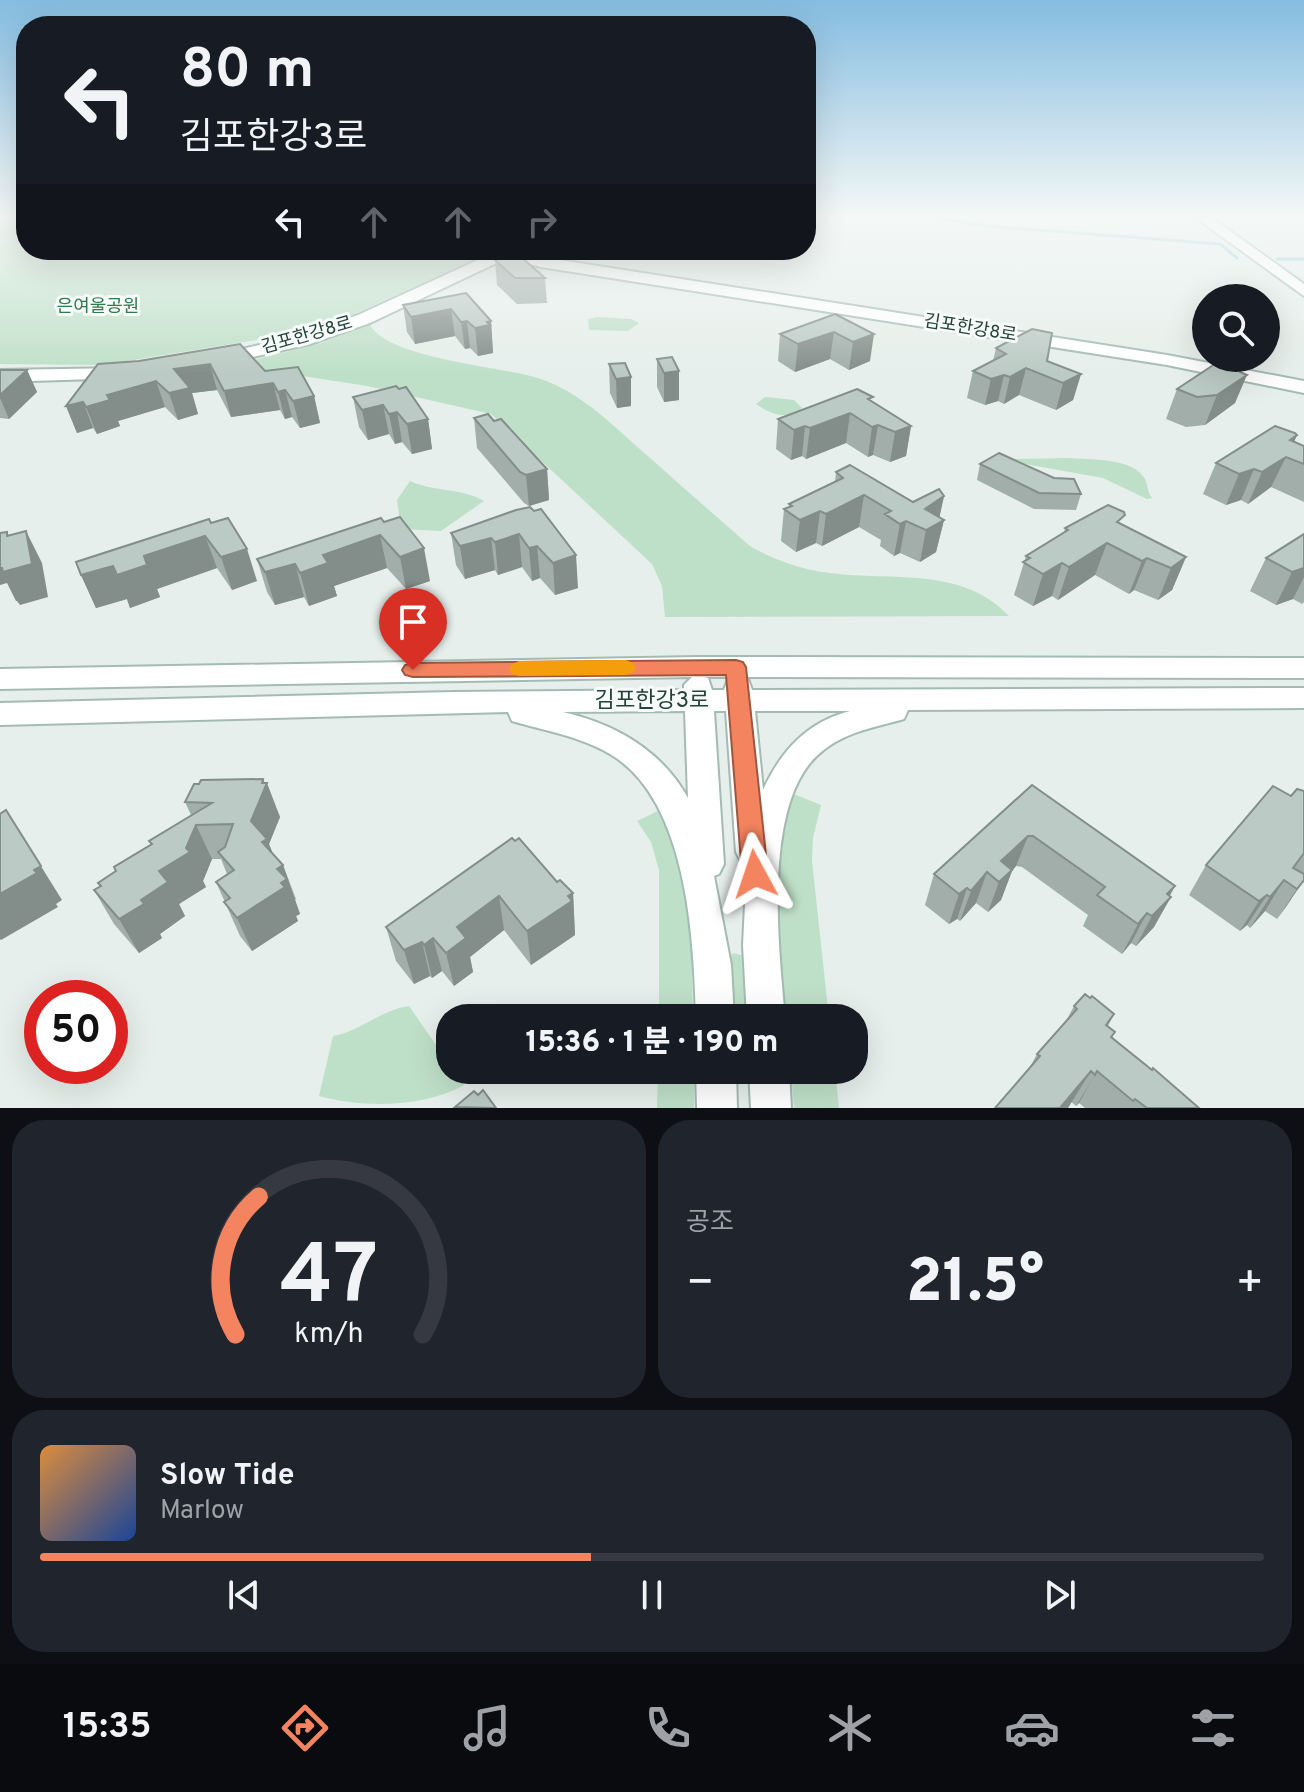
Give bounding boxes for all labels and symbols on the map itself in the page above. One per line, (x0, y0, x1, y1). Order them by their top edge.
park label: 은여울공원 (57, 296, 139, 319)
street label: 김포한강8로 (922, 310, 1018, 348)
street label: 김포한강8로 (259, 312, 355, 360)
pin (379, 588, 447, 670)
street label: 김포한강3로 (595, 688, 709, 715)
position arrow (713, 832, 797, 916)
speed limit sign: 50 (24, 980, 128, 1084)

